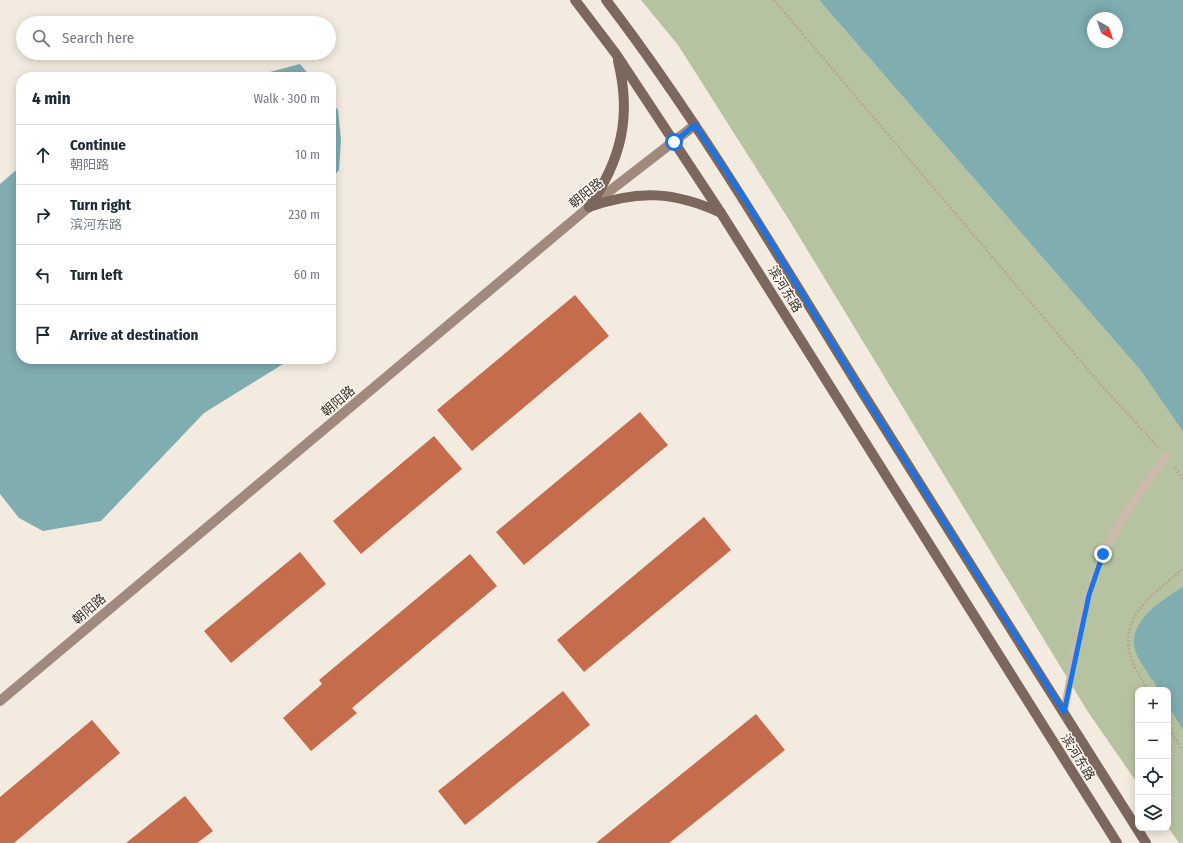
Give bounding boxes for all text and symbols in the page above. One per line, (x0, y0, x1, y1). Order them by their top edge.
north arrow (1087, 12, 1123, 48)
search box (16, 16, 336, 60)
icon: search (30, 27, 52, 49)
text: Search here (62, 29, 134, 47)
text: 4 min (32, 88, 71, 109)
text: Walk · 300 m (254, 91, 320, 106)
route start (665, 133, 683, 151)
text: Continue (70, 136, 126, 154)
icon: ahead (32, 144, 54, 166)
text: 10 m (295, 147, 320, 162)
text: 朝阳路 (70, 157, 109, 172)
street label: 朝阳路 (566, 175, 606, 211)
text: Turn right (70, 196, 131, 214)
icon: right (32, 204, 54, 226)
text: 230 m (289, 207, 320, 222)
text: 滨河东路 (70, 217, 122, 232)
street label: 滨河东路 (765, 263, 805, 315)
icon: left (32, 264, 54, 286)
text: Turn left (70, 266, 123, 284)
text: 60 m (294, 267, 320, 282)
icon: arrive (32, 324, 54, 346)
text: Arrive at destination (70, 326, 198, 344)
street label: 朝阳路 (318, 383, 358, 419)
route end (1094, 545, 1112, 563)
street label: 朝阳路 (69, 591, 109, 627)
map controls (1135, 687, 1171, 831)
button: + (1135, 687, 1171, 723)
button: − (1135, 723, 1171, 759)
street label: 滨河东路 (1058, 731, 1098, 783)
button: locate (1135, 759, 1171, 795)
button: layers (1135, 795, 1171, 831)

